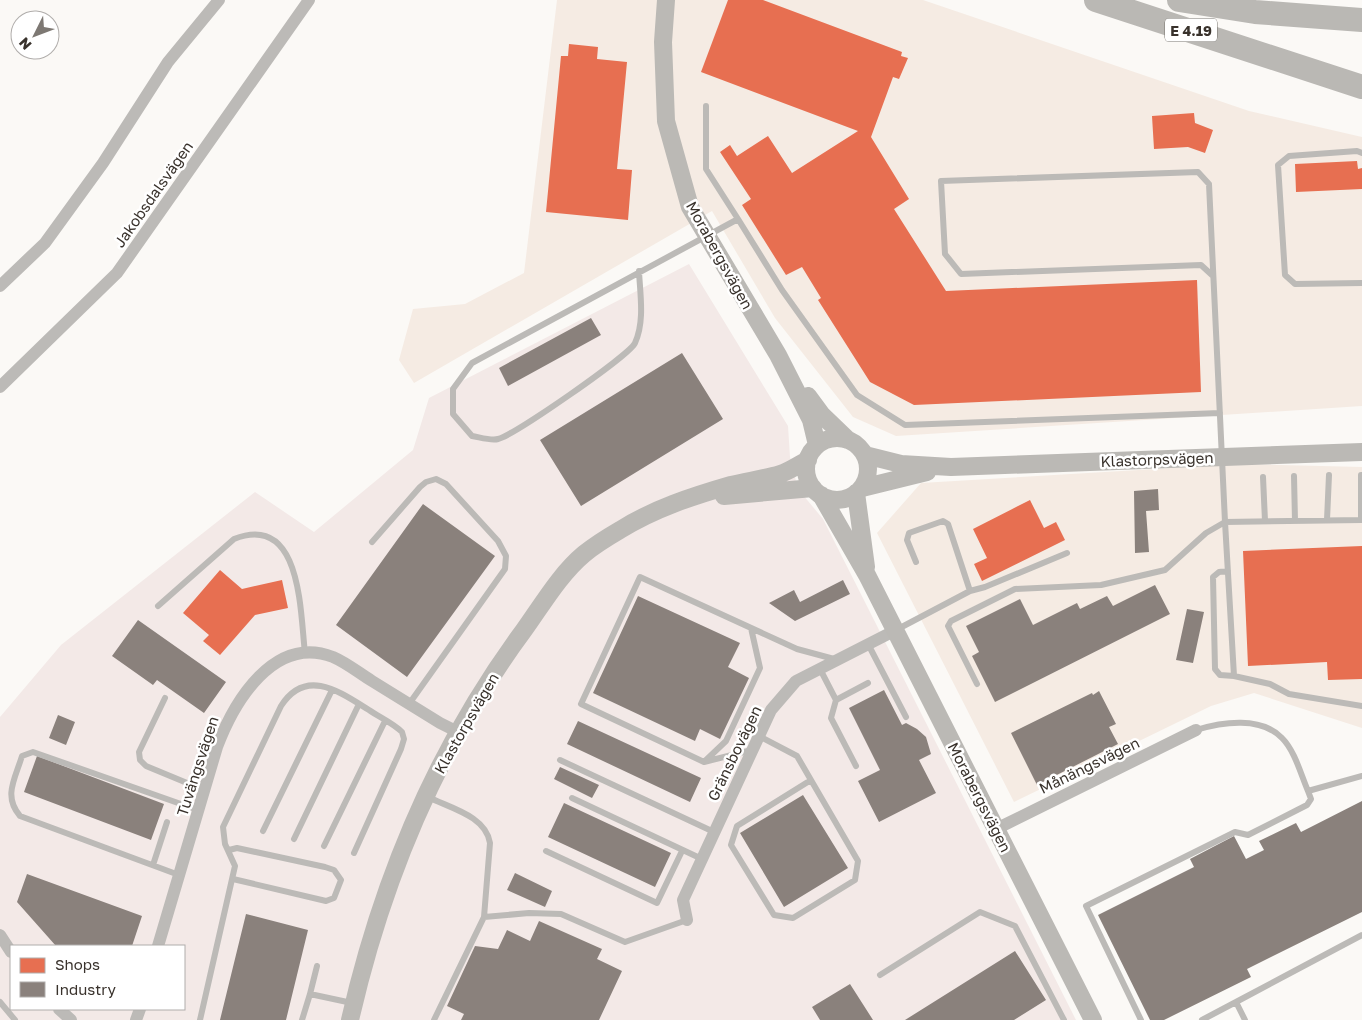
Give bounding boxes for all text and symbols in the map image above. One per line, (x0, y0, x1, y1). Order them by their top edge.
north arrow (10, 10, 60, 60)
road number: E 4.19 (1165, 18, 1217, 42)
text: N (15, 34, 35, 54)
street label: Jakobsdalsvägen (110, 138, 196, 250)
street label: Morabergsvägen (683, 198, 757, 312)
street label: Klastorpsvägen (1100, 448, 1214, 470)
street label: Klastorpsvägen (430, 669, 502, 777)
street label: Gränsbovägen (703, 703, 765, 803)
street label: Tuvängsvägen (172, 714, 222, 818)
street label: Månängsvägen (1036, 733, 1142, 797)
street label: Morabergsvägen (945, 739, 1015, 855)
legend (10, 945, 185, 1010)
text: Shops (55, 955, 100, 973)
text: Industry (55, 980, 116, 998)

